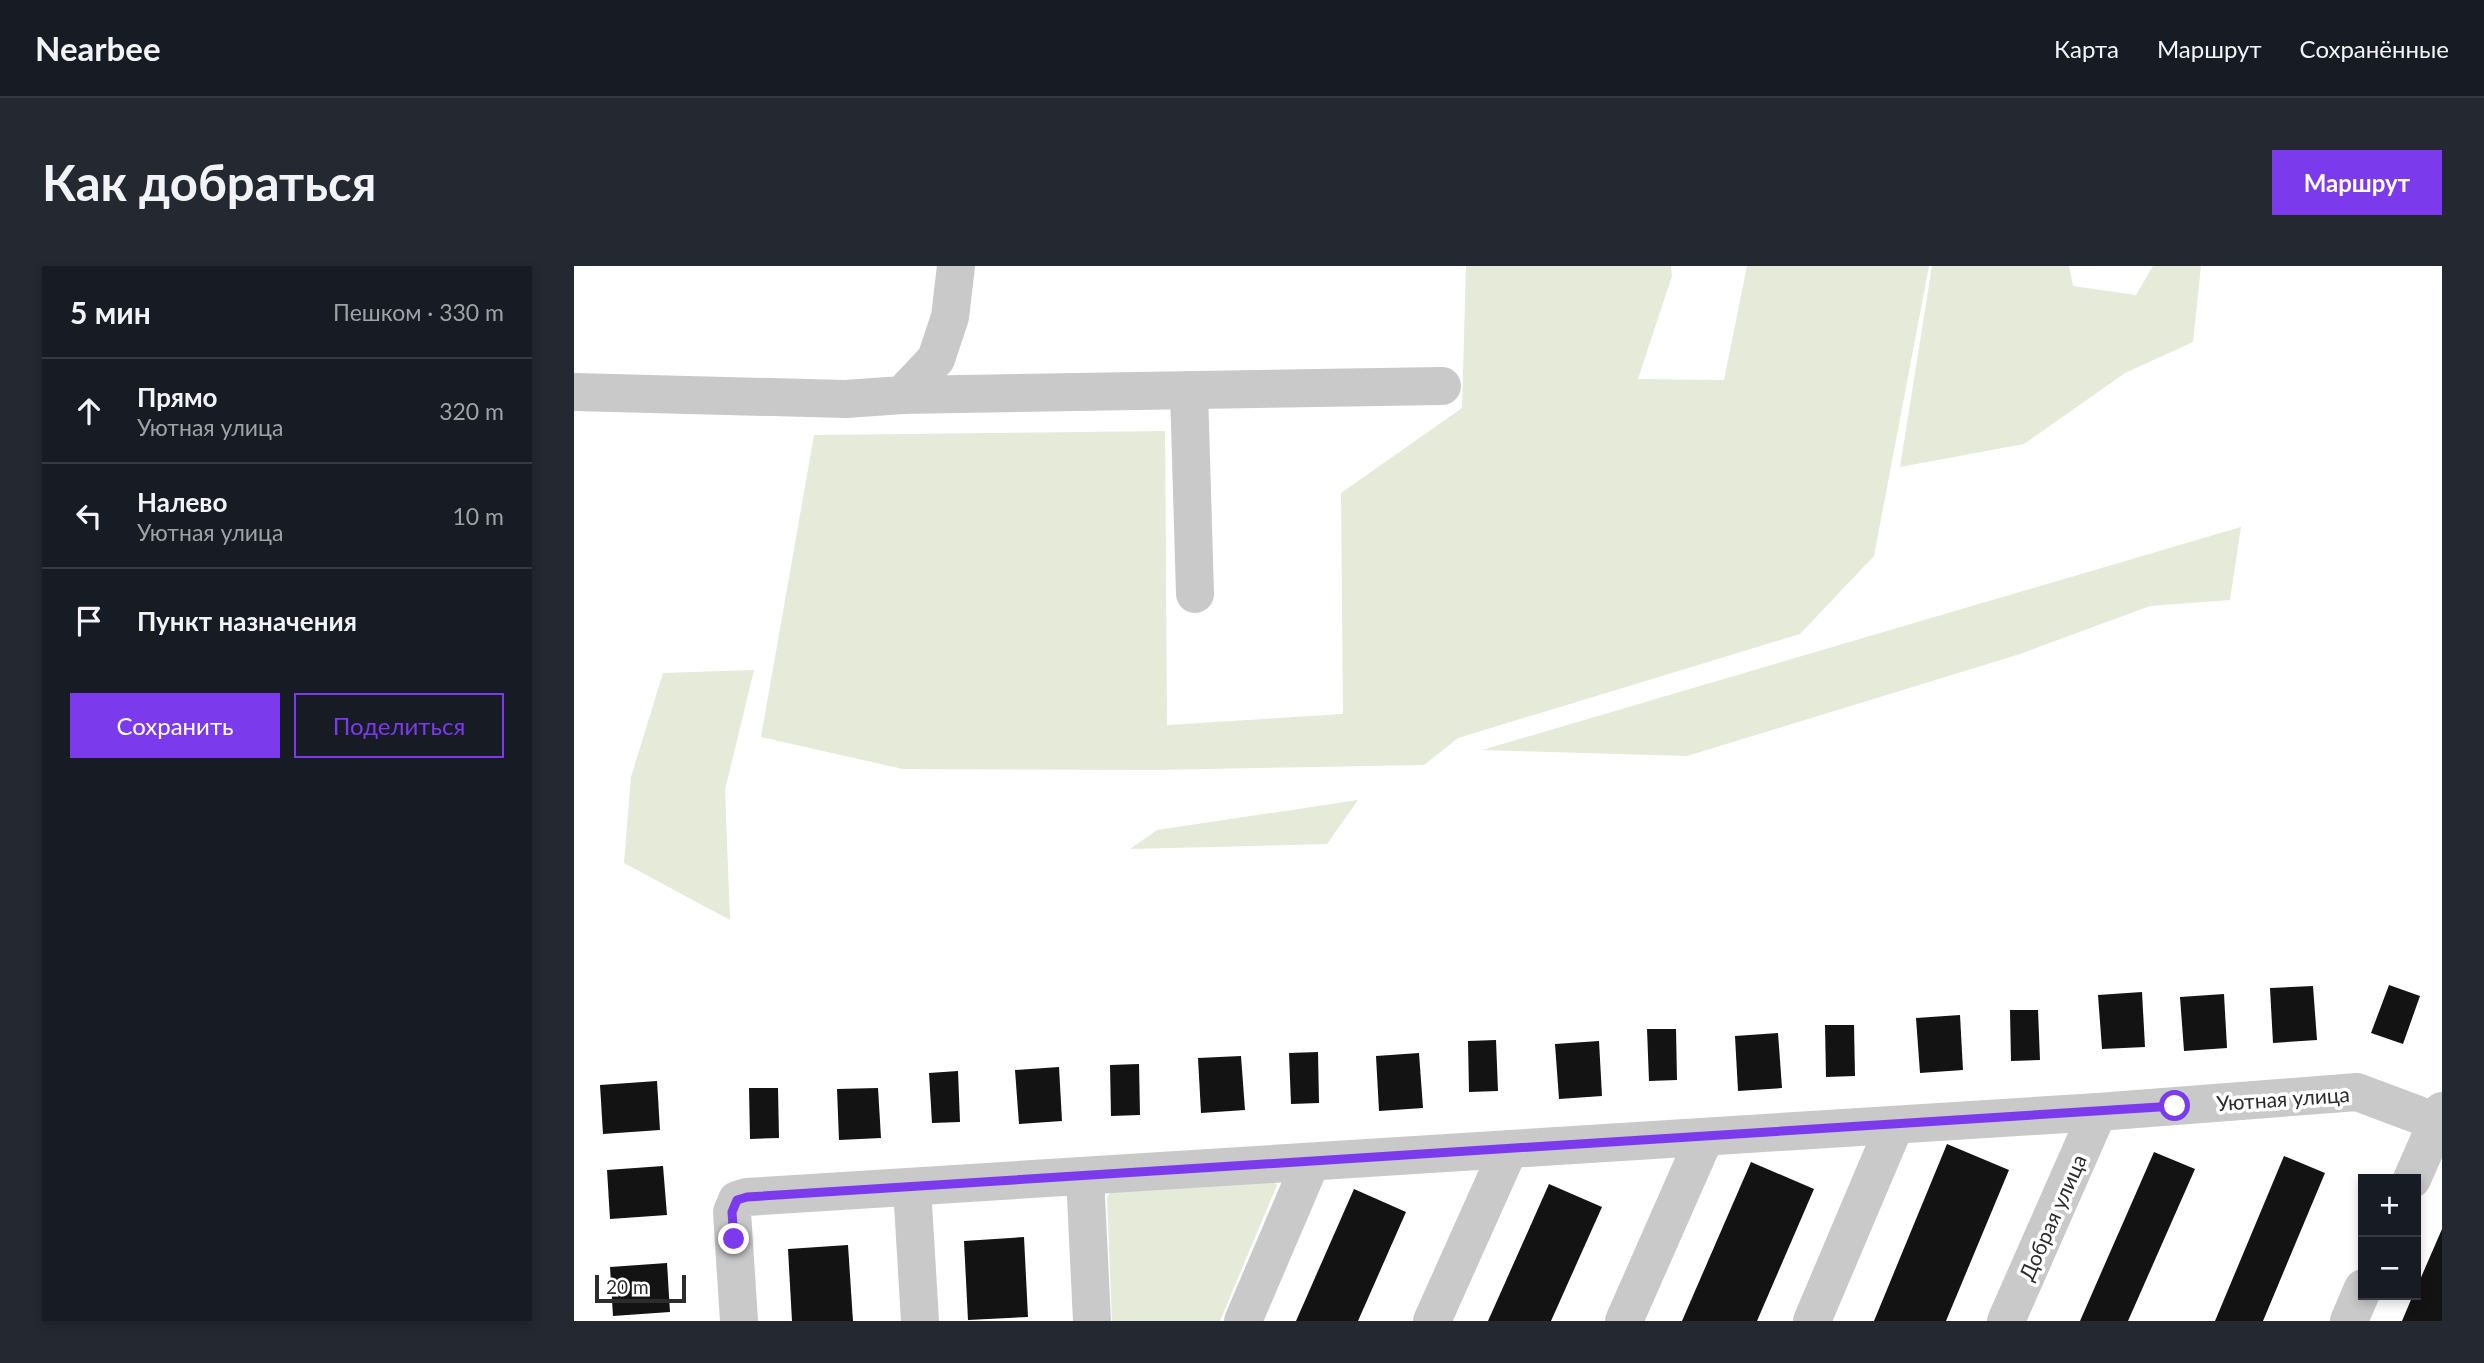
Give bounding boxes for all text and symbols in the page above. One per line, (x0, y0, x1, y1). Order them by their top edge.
text: Nearbee (35, 28, 161, 68)
text: Карта (2054, 34, 2119, 63)
text: Маршрут (2157, 34, 2262, 63)
text: Сохранённые (2300, 34, 2449, 63)
button: Маршрут (2272, 150, 2442, 215)
text: Как добраться (42, 153, 376, 211)
text: 5 мин (70, 294, 151, 330)
text: Пешком · 330 m (333, 298, 504, 326)
text: Прямо (137, 381, 218, 413)
icon: ahead (70, 392, 108, 430)
text: 320 m (439, 397, 504, 425)
text: Уютная улица (137, 413, 283, 441)
text: Налево (137, 486, 227, 518)
icon: left (70, 497, 108, 535)
text: 10 m (453, 502, 504, 530)
text: Уютная улица (137, 518, 283, 546)
icon: arrive (70, 602, 108, 640)
text: Пункт назначения (137, 605, 357, 637)
button: Сохранить (70, 693, 280, 758)
button: Поделиться (294, 693, 504, 758)
street label: Уютная улица (2215, 1081, 2351, 1115)
route start (2159, 1090, 2190, 1121)
street label: Добрая улица (2013, 1150, 2091, 1284)
map controls (2358, 1174, 2421, 1300)
button: + (2358, 1174, 2421, 1237)
route end (718, 1223, 749, 1254)
button: − (2358, 1237, 2421, 1300)
scale bar (595, 1272, 686, 1304)
text: 20 m (606, 1275, 649, 1298)

